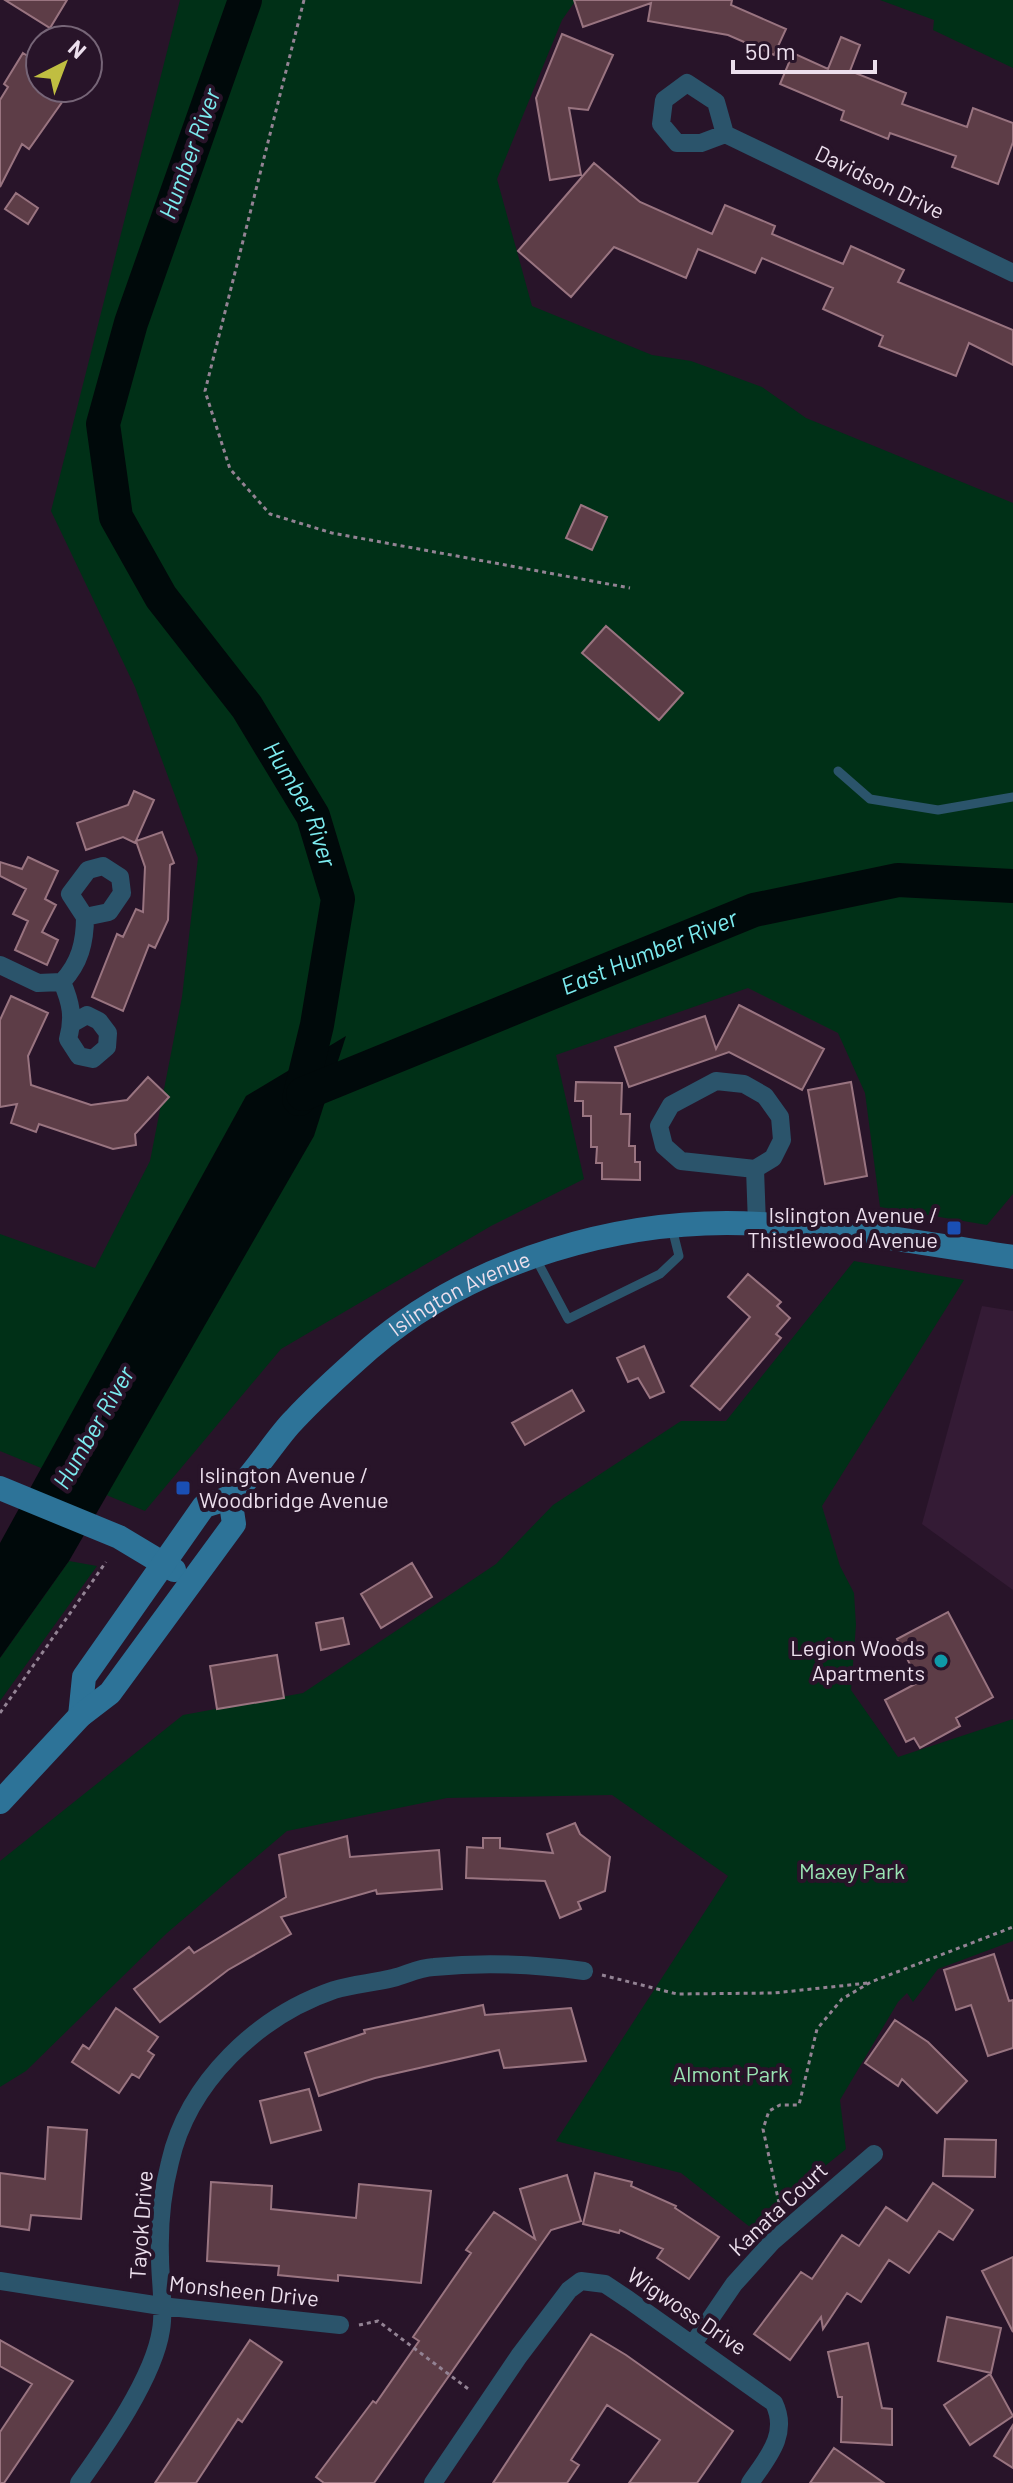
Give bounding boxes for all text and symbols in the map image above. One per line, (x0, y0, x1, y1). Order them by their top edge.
north arrow (24, 24, 104, 104)
scale bar (733, 24, 875, 74)
text: N (64, 34, 92, 63)
text: 50 m (745, 36, 796, 65)
water label: Humber River (152, 83, 226, 223)
street label: Davidson Drive (812, 139, 949, 224)
water label: Humber River (258, 735, 344, 871)
water label: East Humber River (556, 902, 743, 1000)
place label: Islington Avenue / Thistlewood Avenue (747, 1201, 938, 1252)
marker: Islington Avenue / Thistlewood Avenue (945, 1219, 963, 1237)
street label: Islington Avenue (383, 1245, 533, 1341)
water label: Humber River (46, 1359, 140, 1494)
place label: Islington Avenue / Woodbridge Avenue (199, 1461, 389, 1512)
marker: Islington Avenue / Woodbridge Avenue (174, 1479, 192, 1497)
place label: Legion Woods Apartments (790, 1634, 925, 1685)
marker: Legion Woods Apartments (932, 1652, 950, 1670)
park label: Maxey Park (799, 1857, 905, 1883)
park label: Almont Park (673, 2060, 789, 2086)
street label: Kanata Court (723, 2156, 832, 2260)
street label: Tayok Drive (123, 2169, 157, 2280)
street label: Wigwoss Drive (623, 2261, 752, 2360)
street label: Monsheen Drive (168, 2269, 320, 2311)

